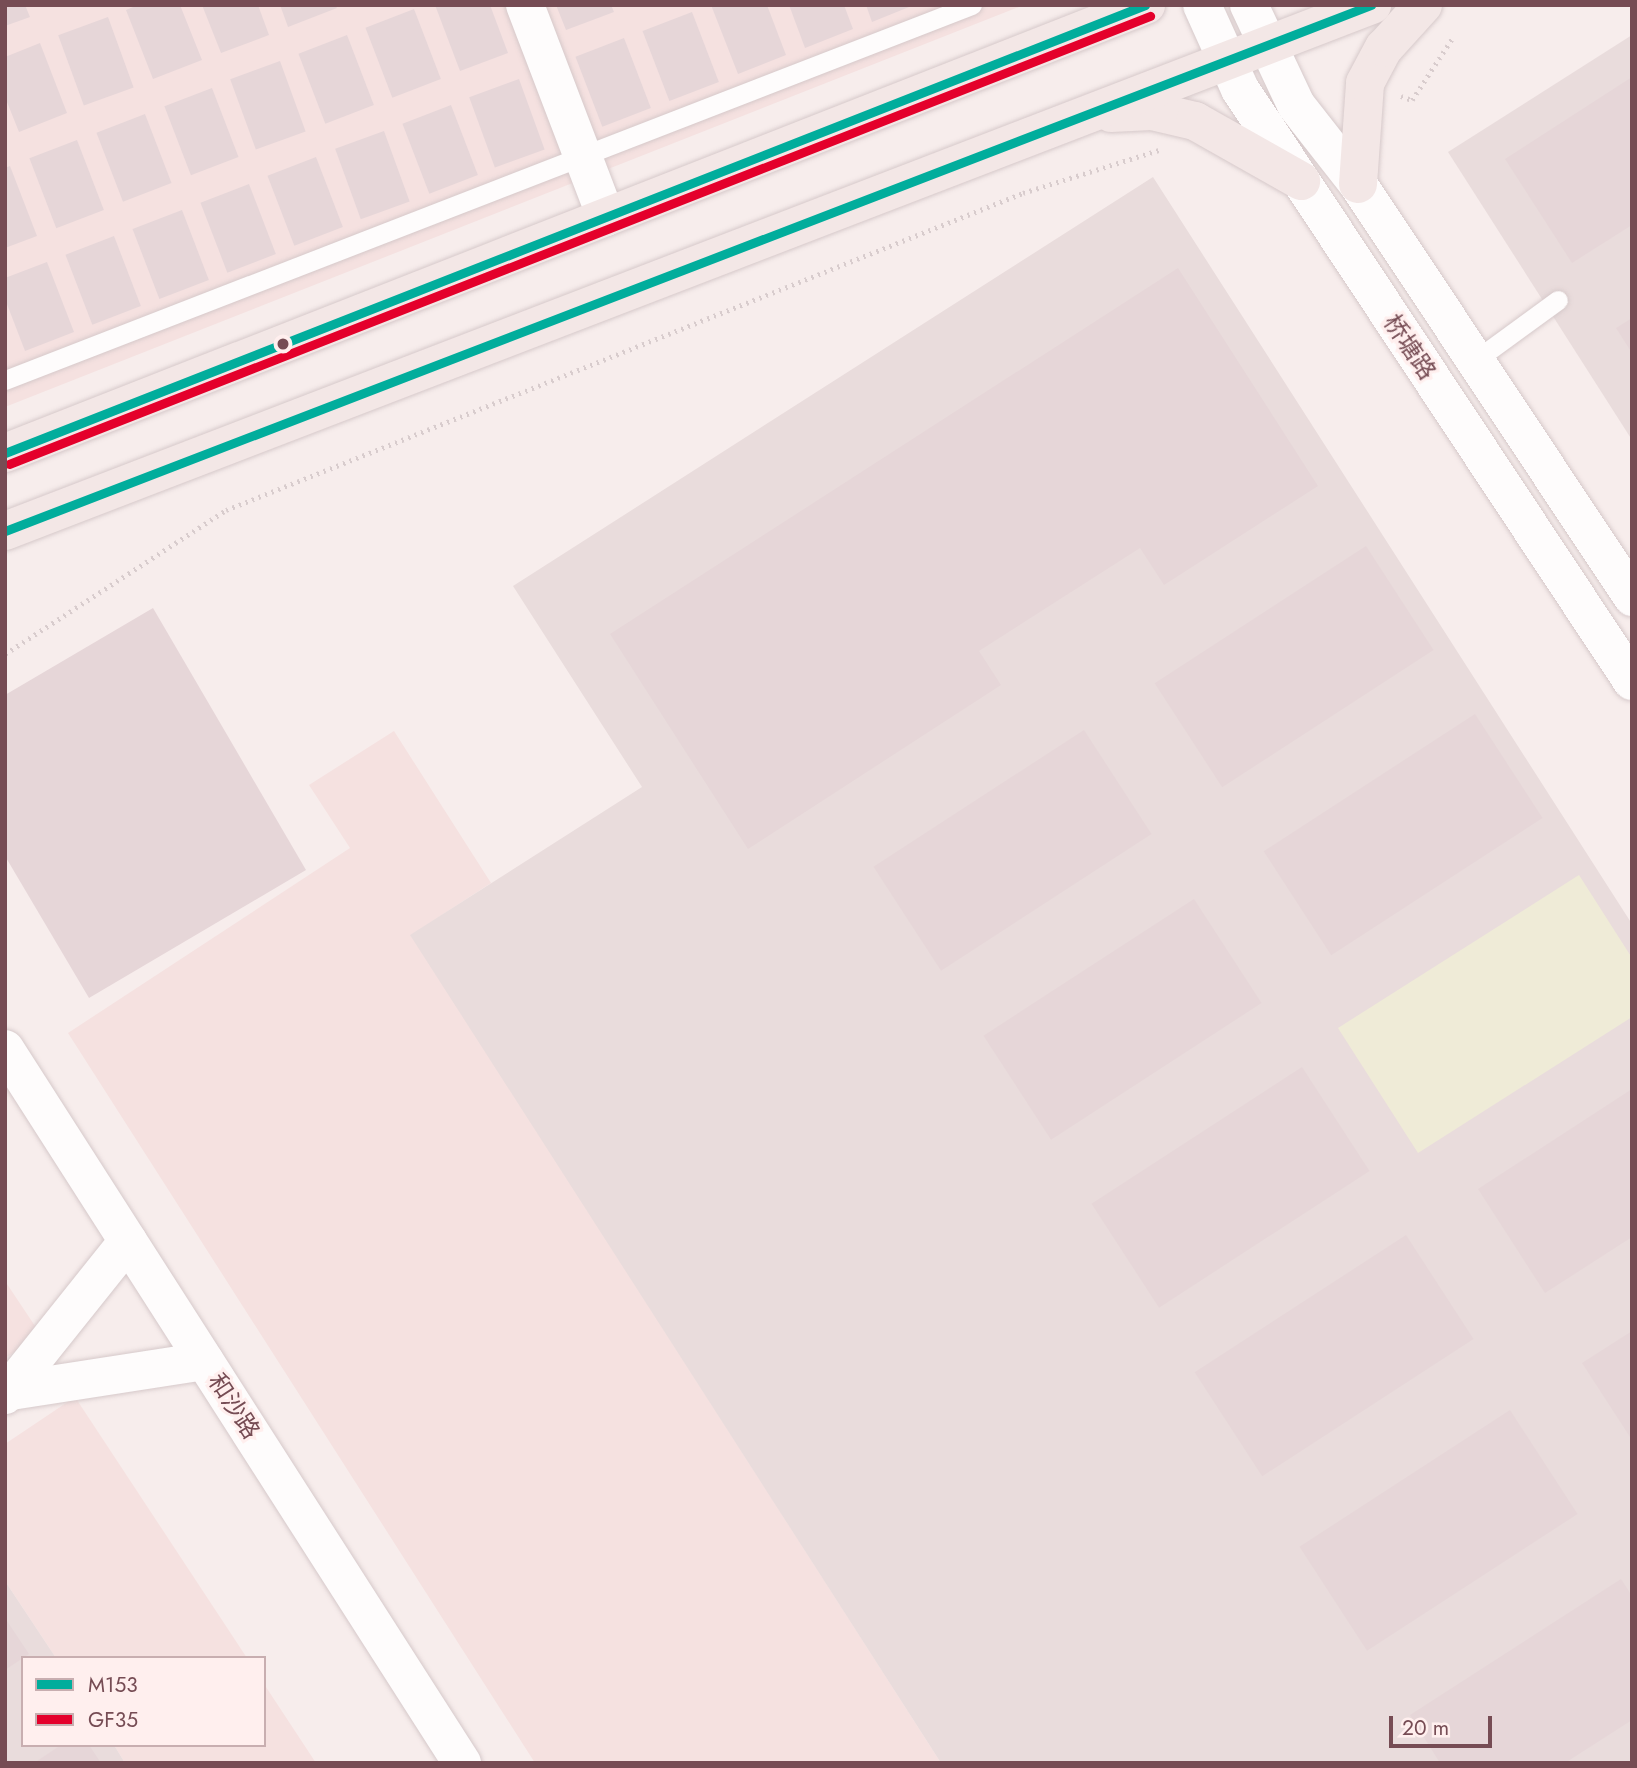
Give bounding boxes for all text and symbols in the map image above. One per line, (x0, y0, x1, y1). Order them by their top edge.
street label: 桥塘路 (1378, 309, 1442, 385)
unlabelled marker (276, 337, 290, 351)
street label: 和沙路 (202, 1368, 266, 1444)
legend (21, 1656, 266, 1747)
text: M153 (88, 1670, 138, 1700)
scale bar (1392, 1702, 1495, 1746)
text: GF35 (88, 1705, 138, 1735)
text: 20 m (1402, 1713, 1449, 1743)

